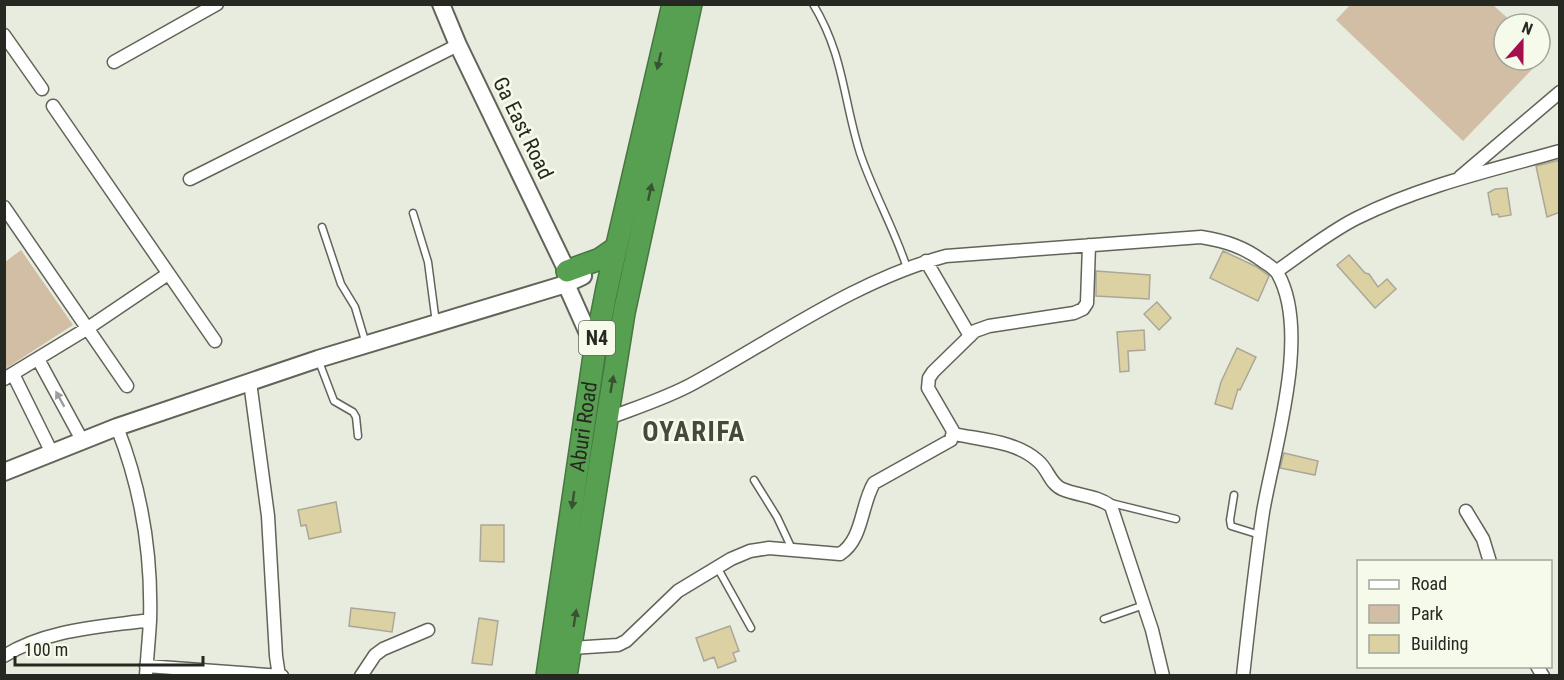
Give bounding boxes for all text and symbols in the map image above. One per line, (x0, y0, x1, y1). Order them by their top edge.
north arrow (1492, 12, 1552, 72)
text: N (1519, 18, 1535, 39)
one-way arrow (654, 52, 664, 71)
street label: Ga East Road (488, 73, 558, 183)
one-way arrow (646, 183, 655, 202)
road number: N4 (579, 321, 615, 355)
one-way arrow (608, 374, 617, 393)
street label: Aburi Road (565, 380, 602, 473)
one-way arrow (55, 391, 65, 408)
district label: OYARIFA (642, 416, 746, 448)
one-way arrow (568, 490, 577, 509)
legend (1357, 560, 1552, 668)
text: Road (1411, 573, 1447, 594)
text: Park (1411, 603, 1443, 624)
one-way arrow (571, 608, 580, 627)
scale bar (15, 629, 202, 667)
text: Building (1411, 633, 1468, 654)
text: 100 m (24, 639, 68, 660)

